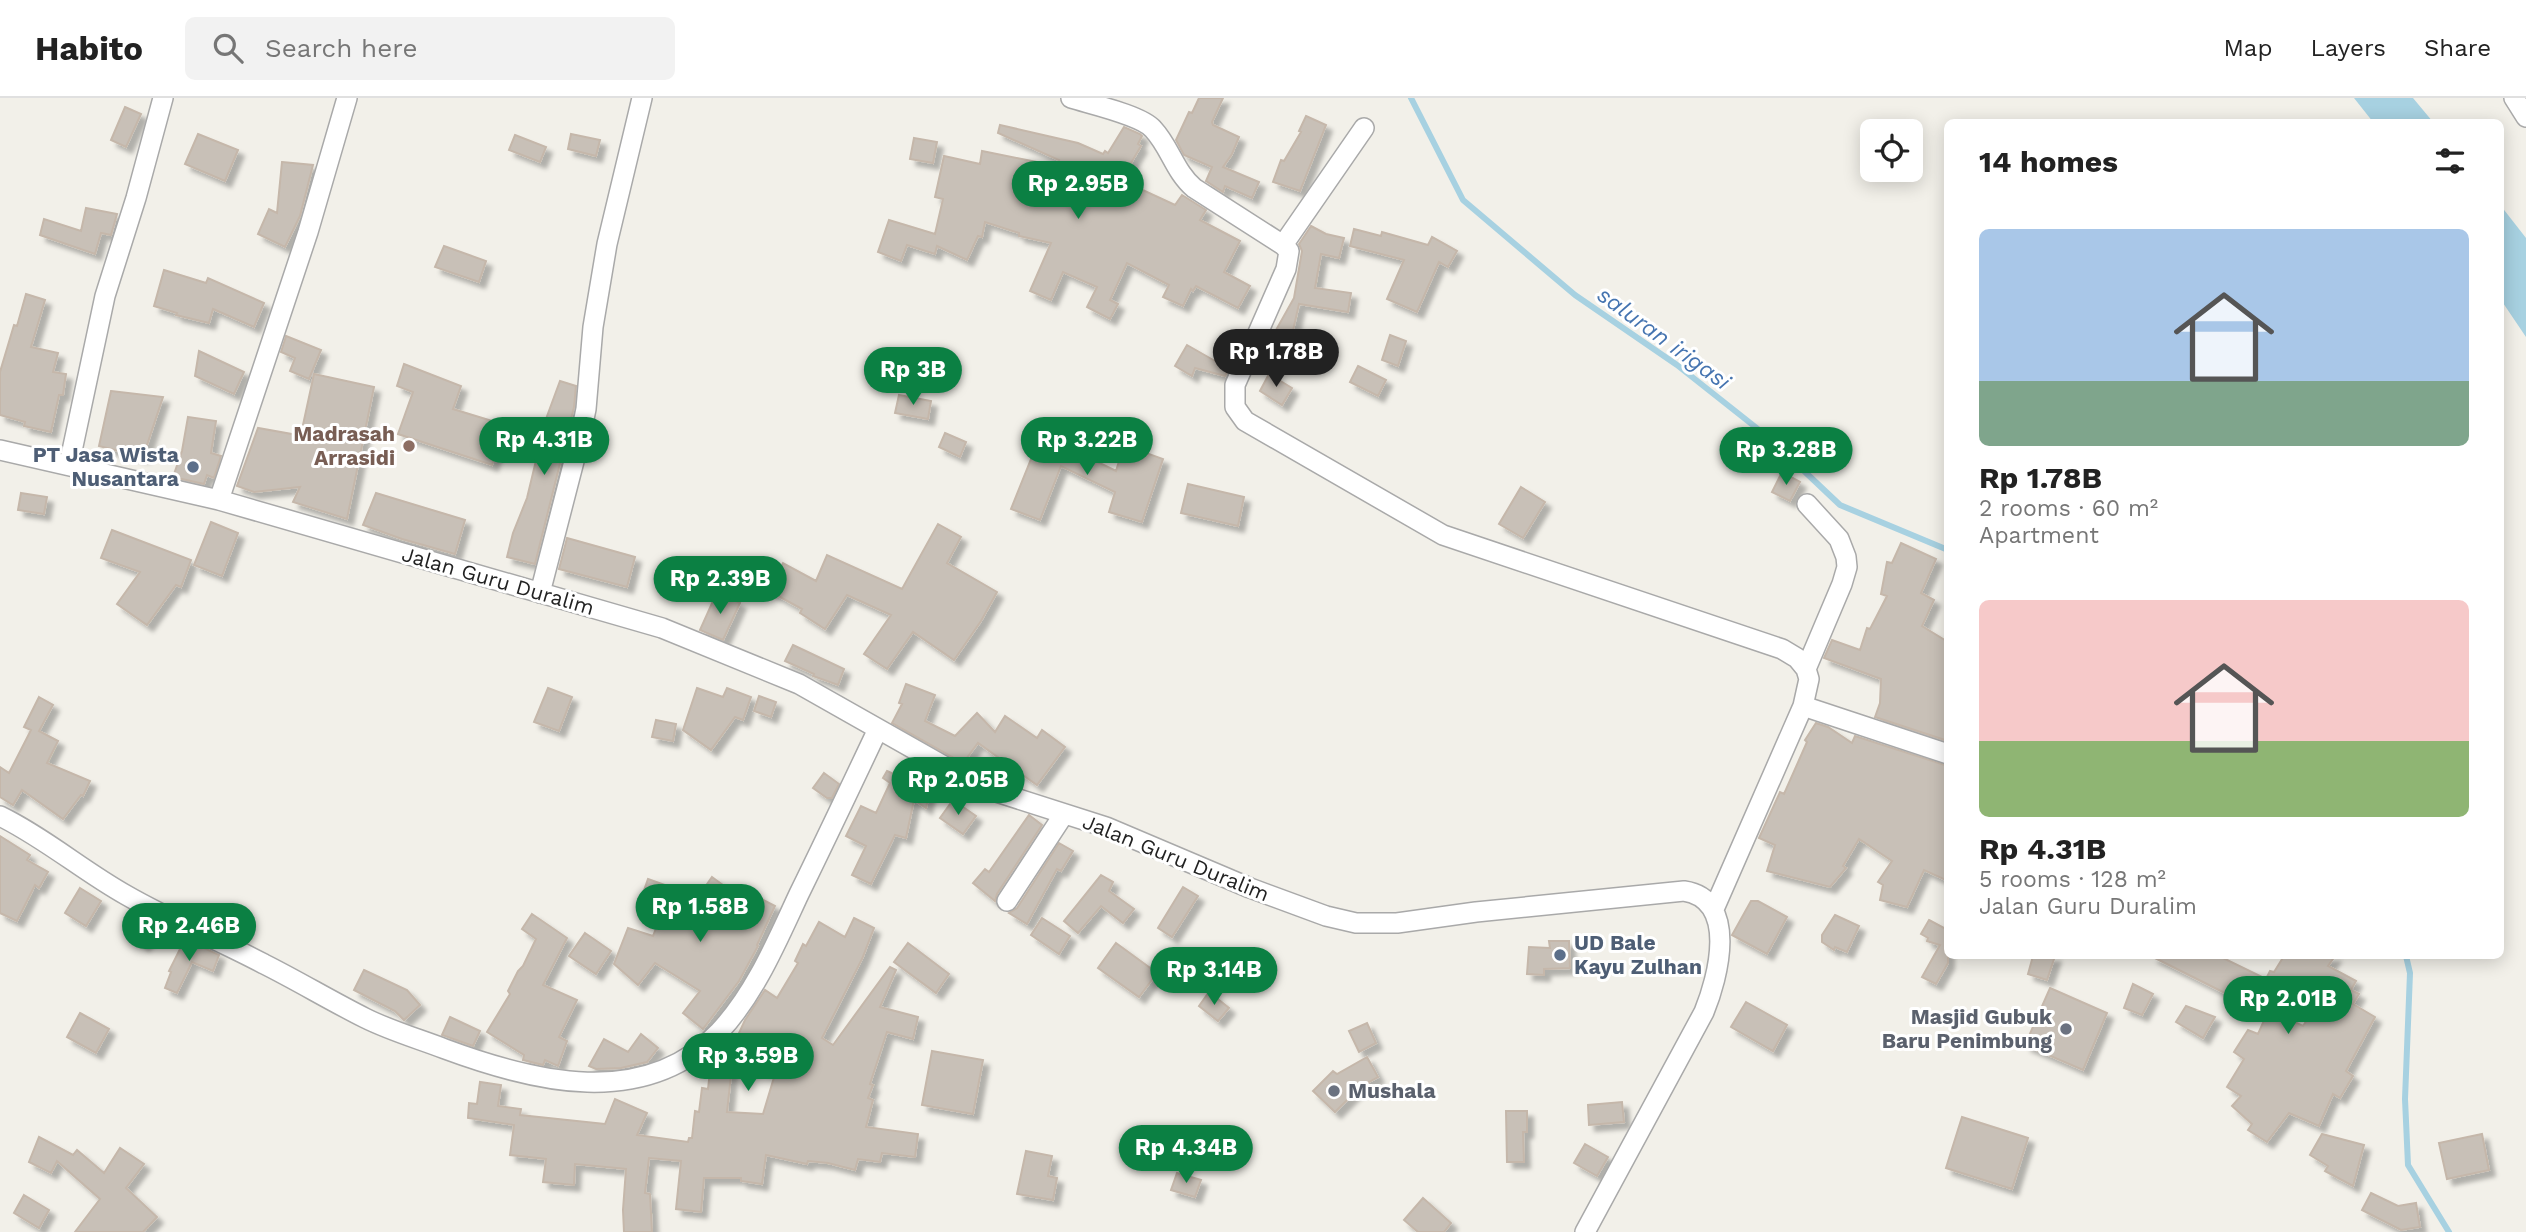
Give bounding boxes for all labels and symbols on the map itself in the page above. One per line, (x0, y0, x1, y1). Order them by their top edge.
pin: Rp 2.95B (1006, 162, 1150, 221)
water label: saluran irigasi (1592, 281, 1736, 396)
pin: Rp 1.78B (1204, 330, 1348, 389)
pin: Rp 3B (864, 348, 962, 407)
pin: Rp 4.31B (472, 418, 616, 477)
pin: Rp 3.22B (1015, 418, 1159, 477)
place label: Madrasah Arrasidi (293, 421, 395, 470)
pin: Rp 3.28B (1714, 428, 1858, 487)
marker: Madrasah Arrasidi (401, 438, 417, 454)
place label: PT Jasa Wista Nusantara (33, 442, 180, 491)
marker: PT Jasa Wista Nusantara (185, 459, 201, 475)
street label: Jalan Guru Duralim (399, 541, 597, 620)
pin: Rp 2.39B (648, 556, 792, 616)
pin: Rp 2.05B (886, 758, 1030, 817)
street label: Jalan Guru Duralim (1079, 809, 1273, 906)
pin: Rp 1.58B (628, 884, 772, 944)
pin: Rp 2.46B (117, 904, 261, 963)
place label: UD Bale Kayu Zulhan (1574, 930, 1702, 979)
marker: UD Bale Kayu Zulhan (1552, 947, 1568, 963)
pin: Rp 3.14B (1142, 948, 1286, 1007)
pin: Rp 2.01B (2216, 976, 2360, 1036)
place label: Masjid Gubuk Baru Penimbung (1882, 1004, 2053, 1053)
marker: Masjid Gubuk Baru Penimbung (2058, 1021, 2074, 1037)
pin: Rp 3.59B (676, 1034, 820, 1093)
place label: Mushala (1348, 1078, 1436, 1103)
marker: Mushala (1326, 1083, 1342, 1099)
pin: Rp 4.34B (1114, 1126, 1258, 1185)

